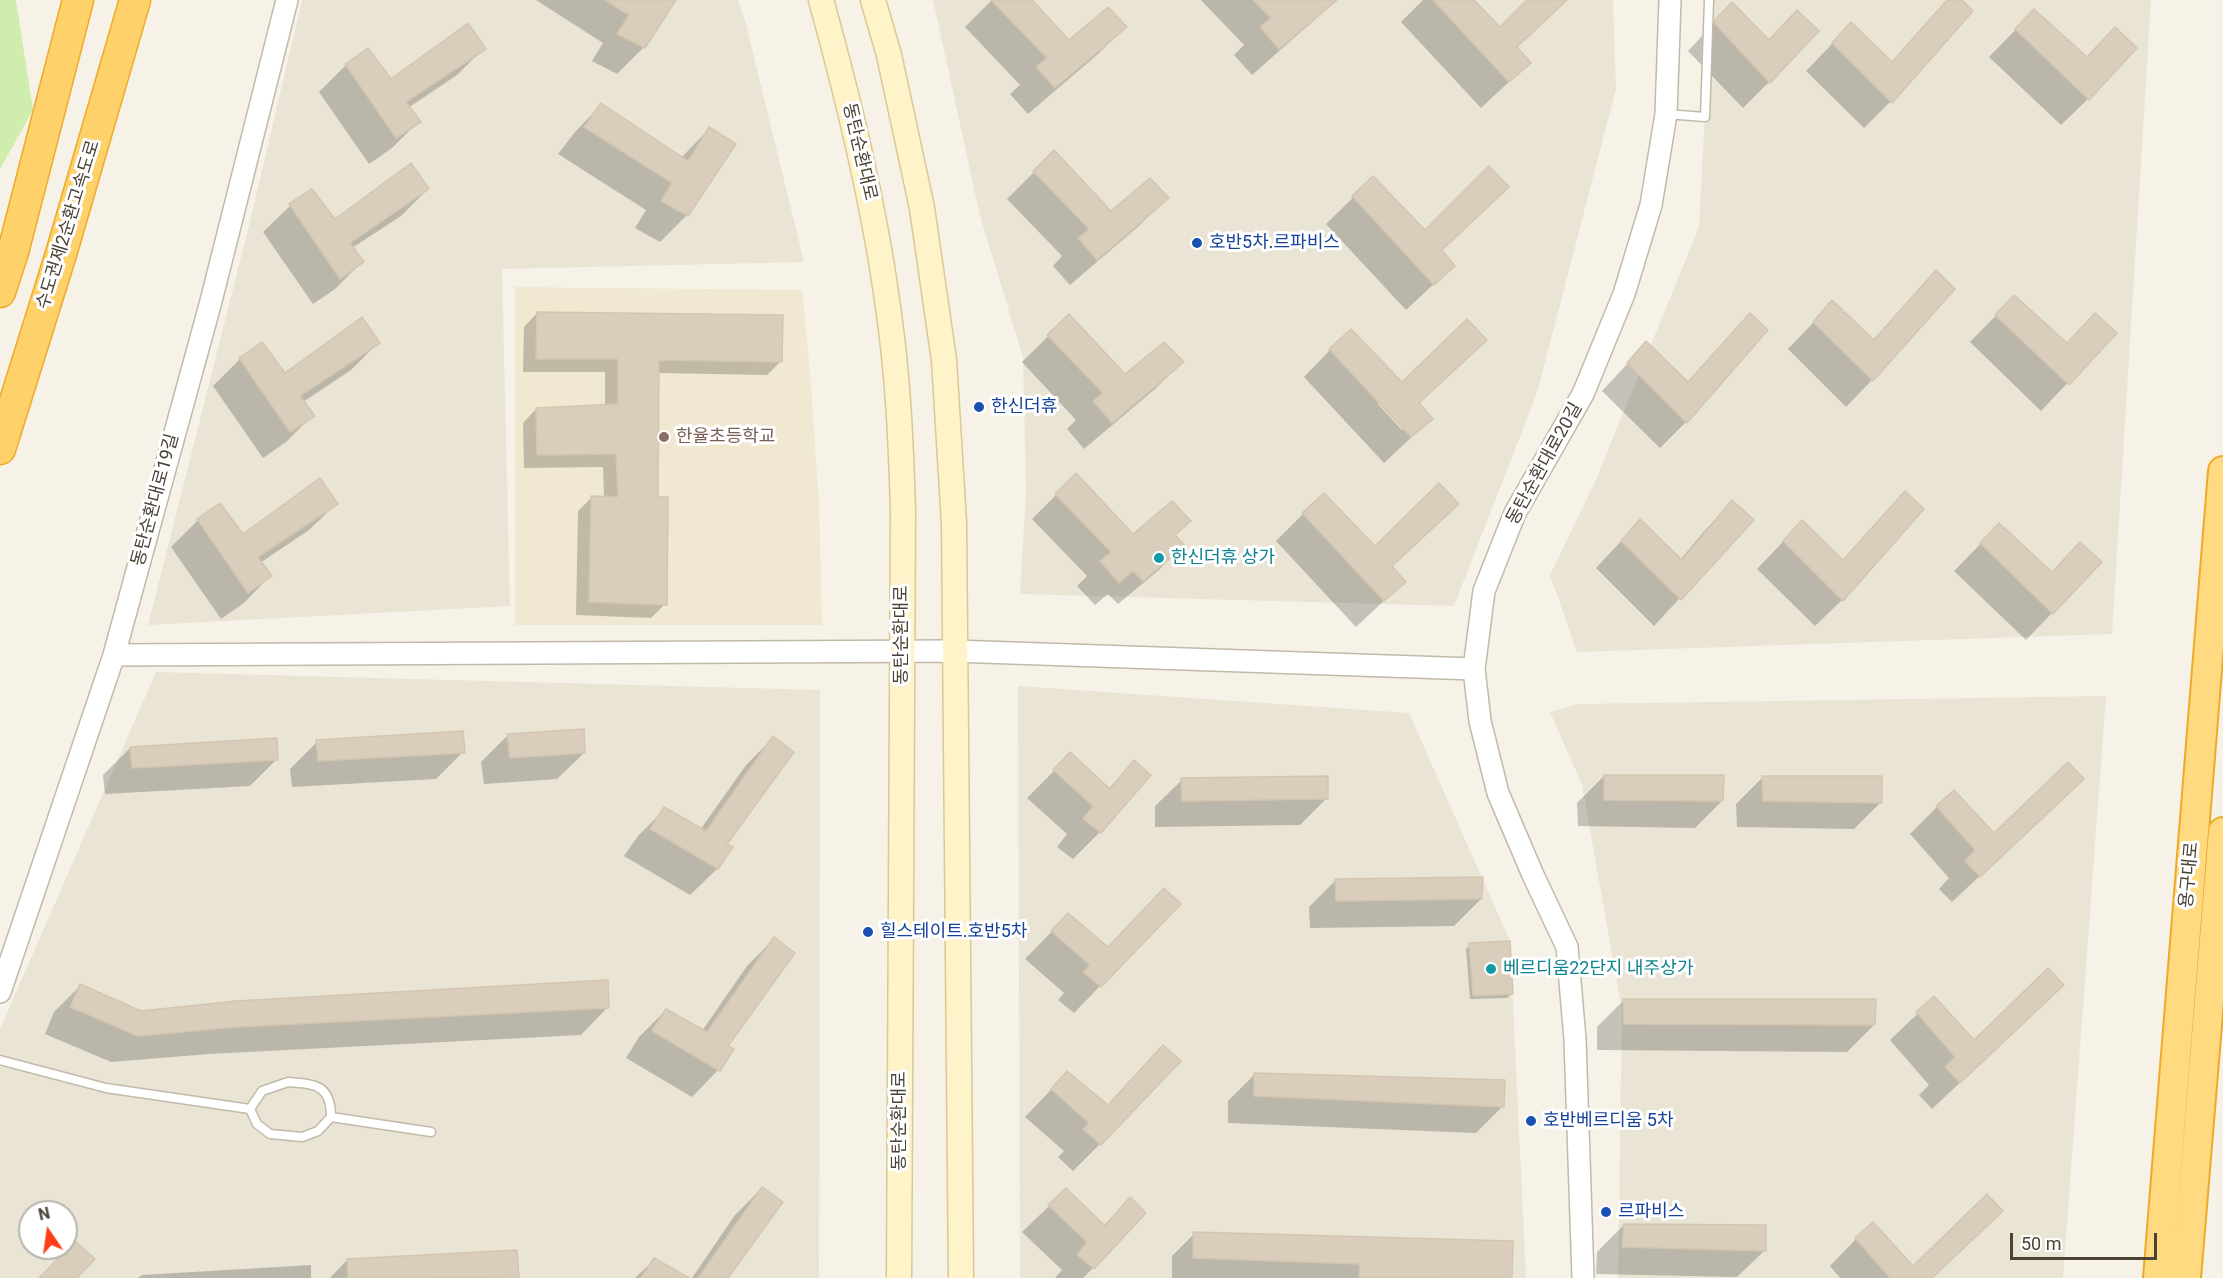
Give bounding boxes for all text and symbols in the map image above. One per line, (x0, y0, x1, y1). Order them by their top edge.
street label: 동탄순환대로 (837, 101, 881, 203)
street label: 수도권제2순환고속도로 (33, 138, 105, 312)
place label: 호반5차.르파비스 (1209, 232, 1340, 254)
marker: 호반5차.르파비스 (1190, 236, 1204, 250)
place label: 한신더휴 (991, 396, 1057, 418)
street label: 동탄순환대로20길 (1503, 399, 1587, 529)
marker: 한신더휴 (972, 400, 986, 414)
place label: 한율초등학교 (676, 426, 775, 448)
marker: 한율초등학교 (657, 430, 671, 444)
street label: 동탄순환대로19길 (128, 431, 184, 569)
place label: 한신더휴 상가 (1171, 547, 1275, 569)
marker: 한신더휴 상가 (1152, 551, 1166, 565)
street label: 동탄순환대로 (891, 585, 913, 685)
street label: 용구대로 (2176, 841, 2204, 909)
place label: 힐스테이트.호반5차 (880, 921, 1027, 943)
marker: 힐스테이트.호반5차 (861, 925, 875, 939)
place label: 베르디움22단지 내주상가 (1503, 958, 1693, 980)
marker: 베르디움22단지 내주상가 (1484, 962, 1498, 976)
street label: 동탄순환대로 (889, 1071, 911, 1171)
place label: 호반베르디움 5차 (1543, 1110, 1674, 1132)
marker: 호반베르디움 5차 (1524, 1114, 1538, 1128)
north arrow (18, 1200, 78, 1260)
place label: 르파비스 (1618, 1201, 1684, 1223)
text: N (37, 1203, 52, 1224)
marker: 르파비스 (1599, 1205, 1613, 1219)
scale bar (2013, 1221, 2160, 1259)
text: 50 m (2021, 1233, 2061, 1254)

